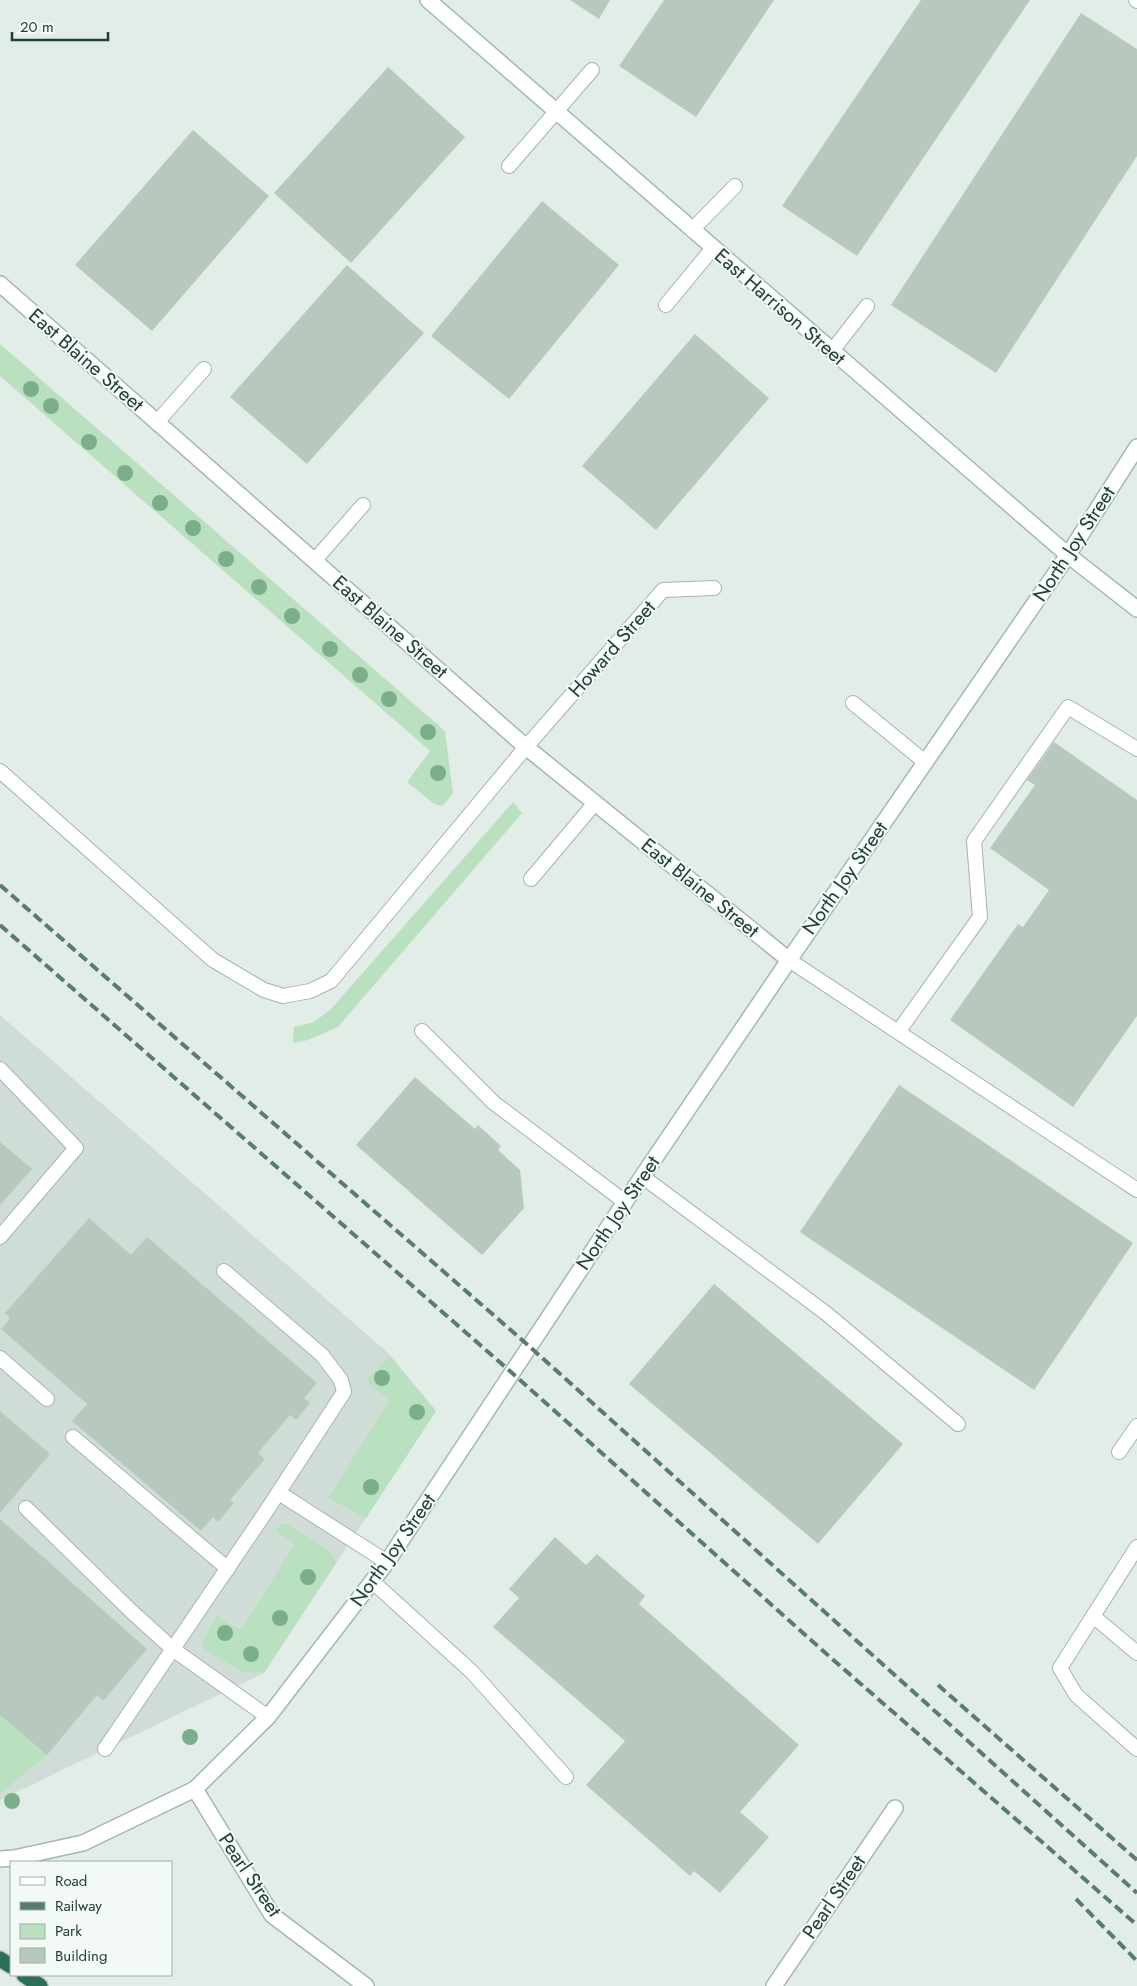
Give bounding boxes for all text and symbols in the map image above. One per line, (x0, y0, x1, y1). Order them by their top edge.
scale bar (12, 10, 109, 42)
text: 20 m (20, 16, 54, 38)
street label: East Harrison Street (708, 242, 852, 372)
street label: East Blaine Street (22, 302, 150, 418)
street label: North Joy Street (1026, 480, 1122, 607)
street label: East Blaine Street (326, 569, 454, 685)
street label: Howard Street (562, 594, 662, 704)
street label: North Joy Street (795, 815, 895, 941)
street label: East Blaine Street (635, 831, 765, 945)
street label: North Joy Street (569, 1150, 667, 1276)
street label: North Joy Street (343, 1487, 443, 1613)
street label: Pearl Street (211, 1827, 289, 1923)
street label: Pearl Street (795, 1849, 873, 1945)
legend (10, 1861, 172, 1976)
text: Road (55, 1870, 87, 1892)
text: Railway (55, 1895, 102, 1917)
text: Park (55, 1920, 82, 1942)
text: Building (55, 1945, 107, 1967)

